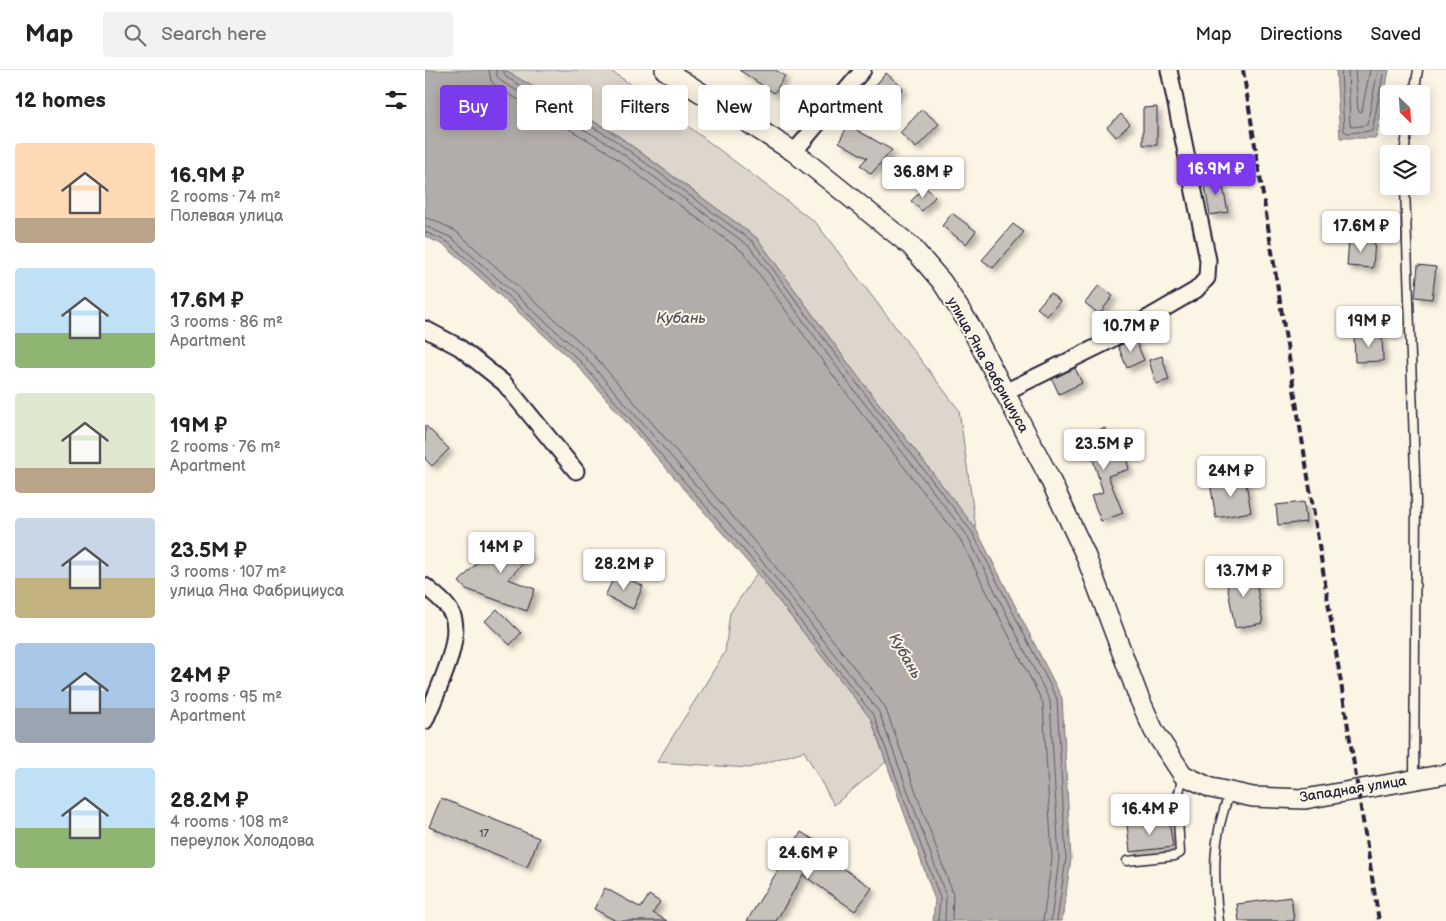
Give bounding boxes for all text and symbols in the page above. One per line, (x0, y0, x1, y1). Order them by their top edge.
search box (103, 12, 453, 57)
text: Map (25, 20, 73, 49)
icon: search (121, 21, 149, 49)
text: Search here (161, 23, 267, 46)
text: Map (1196, 24, 1232, 45)
text: Directions (1260, 24, 1342, 45)
text: Saved (1370, 24, 1421, 45)
chip: Buy (440, 85, 507, 130)
chip: Rent (517, 85, 592, 130)
chip: Filters (602, 85, 688, 130)
chip: New (698, 85, 770, 130)
chip: Apartment (780, 85, 901, 130)
north arrow (1380, 85, 1430, 135)
map controls (1380, 85, 1430, 195)
icon: filters (382, 86, 410, 114)
text: 12 homes (15, 88, 106, 113)
button: layers (1380, 145, 1430, 195)
pin: 16.9M ₽ (1170, 154, 1262, 196)
pin: 36.8M ₽ (877, 156, 969, 199)
text: 16.9M ₽ (1188, 160, 1244, 179)
icon: home (55, 163, 115, 223)
text: 16.9M ₽ (170, 163, 245, 188)
text: 36.8M ₽ (893, 163, 953, 182)
text: 2 rooms · 74 m² (170, 188, 281, 207)
text: Полевая улица (170, 207, 283, 226)
pin: 17.6M ₽ (1315, 210, 1407, 253)
text: 17.6M ₽ (1333, 217, 1389, 236)
icon: home (55, 288, 115, 348)
text: 17.6M ₽ (170, 288, 244, 313)
street label: улица Яна Фабрициуса (944, 294, 1033, 436)
pin: 19M ₽ (1334, 306, 1404, 348)
water label: Кубань (656, 309, 706, 328)
pin: 10.7M ₽ (1085, 310, 1177, 353)
text: 19M ₽ (1347, 312, 1391, 331)
text: 3 rooms · 86 m² (170, 313, 283, 332)
text: 10.7M ₽ (1103, 317, 1159, 336)
text: Apartment (170, 332, 246, 351)
icon: home (55, 413, 115, 473)
text: 19M ₽ (170, 413, 227, 438)
pin: 23.5M ₽ (1058, 428, 1150, 471)
text: 23.5M ₽ (1075, 435, 1133, 454)
text: 2 rooms · 76 m² (170, 438, 281, 457)
pin: 24M ₽ (1196, 456, 1266, 498)
text: Apartment (170, 457, 246, 476)
text: 24M ₽ (1208, 462, 1254, 481)
pin: 14M ₽ (466, 532, 536, 574)
icon: home (55, 538, 115, 598)
text: 23.5M ₽ (170, 538, 247, 563)
text: 14M ₽ (479, 538, 523, 557)
pin: 28.2M ₽ (578, 548, 670, 591)
text: 28.2M ₽ (594, 555, 654, 574)
pin: 13.7M ₽ (1198, 556, 1290, 598)
text: 13.7M ₽ (1216, 562, 1272, 581)
text: 3 rooms · 107 m² (170, 563, 286, 582)
text: улица Яна Фабрициуса (170, 582, 344, 601)
water label: Кубань (884, 630, 926, 682)
icon: home (55, 663, 115, 723)
text: 24M ₽ (170, 663, 230, 688)
text: 3 rooms · 95 m² (170, 688, 282, 707)
text: Apartment (170, 707, 246, 726)
street label: Западная улица (1298, 772, 1408, 806)
icon: home (55, 788, 115, 848)
text: 28.2M ₽ (170, 788, 248, 813)
pin: 16.4M ₽ (1104, 794, 1196, 836)
text: 16.4M ₽ (1122, 800, 1178, 819)
text: 4 rooms · 108 m² (170, 813, 289, 832)
house number: 17 (479, 827, 489, 840)
text: переулок Холодова (170, 832, 315, 851)
pin: 24.6M ₽ (762, 838, 854, 880)
text: 24.6M ₽ (778, 844, 838, 863)

